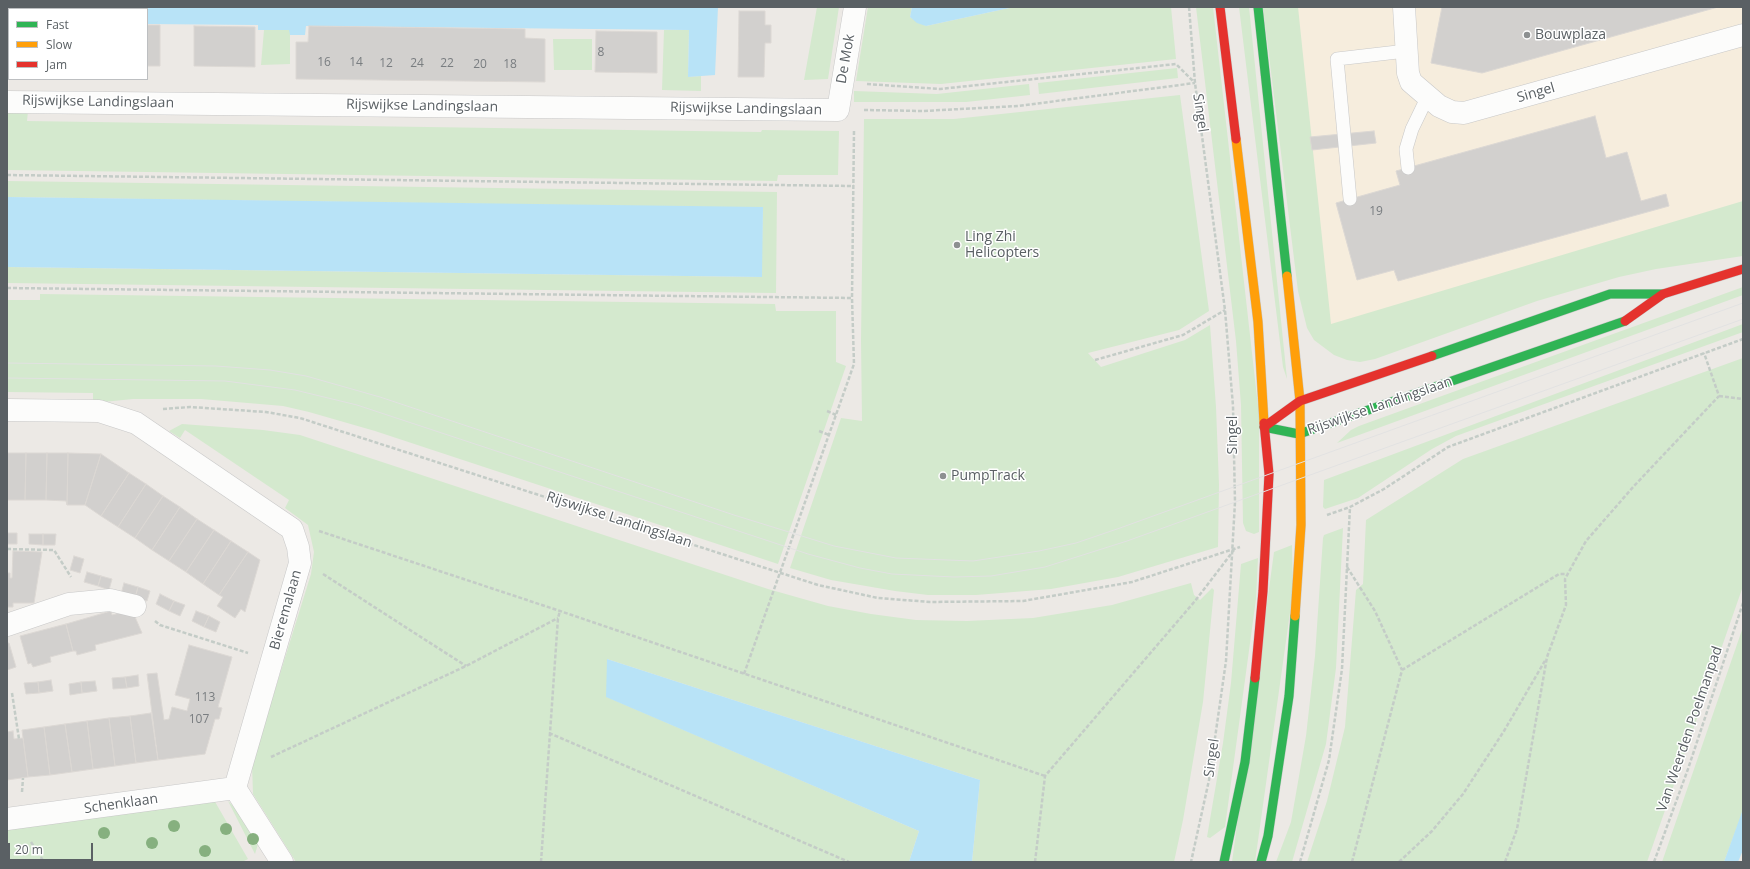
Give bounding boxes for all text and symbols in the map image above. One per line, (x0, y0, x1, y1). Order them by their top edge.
legend (8, 8, 148, 80)
text: Fast (46, 16, 69, 33)
place label: Bouwplaza (1535, 27, 1606, 43)
marker: Bouwplaza (1522, 30, 1532, 40)
street label: De Mok (833, 33, 859, 85)
text: Slow (46, 36, 72, 53)
house number: 8 (598, 46, 604, 60)
text: Jam (46, 56, 67, 73)
house number: 16 (317, 56, 331, 70)
house number: 14 (349, 56, 363, 70)
house number: 12 (379, 57, 393, 71)
house number: 24 (410, 57, 424, 71)
house number: 22 (440, 57, 454, 71)
house number: 20 (473, 58, 487, 72)
house number: 18 (503, 58, 517, 72)
street label: Singel (1515, 80, 1557, 106)
street label: Rijswijkse Landingslaan (22, 92, 174, 112)
street label: Singel (1189, 93, 1211, 133)
street label: Rijswijkse Landingslaan (346, 96, 498, 116)
street label: Rijswijkse Landingslaan (670, 99, 822, 119)
house number: 19 (1369, 205, 1383, 219)
place label: Ling Zhi Helicopters (965, 229, 1039, 262)
marker: Ling Zhi Helicopters (952, 240, 962, 250)
street label: Rijswijkse Landingslaan (1305, 373, 1455, 439)
street label: Singel (1225, 416, 1241, 454)
place label: PumpTrack (951, 468, 1025, 484)
marker: PumpTrack (938, 471, 948, 481)
street label: Rijswijkse Landingslaan (544, 489, 694, 551)
street label: Bieremalaan (267, 568, 305, 652)
street label: Van Weerden Poelmanpad (1654, 644, 1726, 814)
house number: 113 (195, 691, 215, 705)
house number: 107 (189, 713, 209, 727)
street label: Singel (1201, 738, 1223, 778)
street label: Schenklaan (83, 791, 159, 817)
scale bar (10, 835, 95, 861)
text: 20 m (15, 841, 43, 858)

